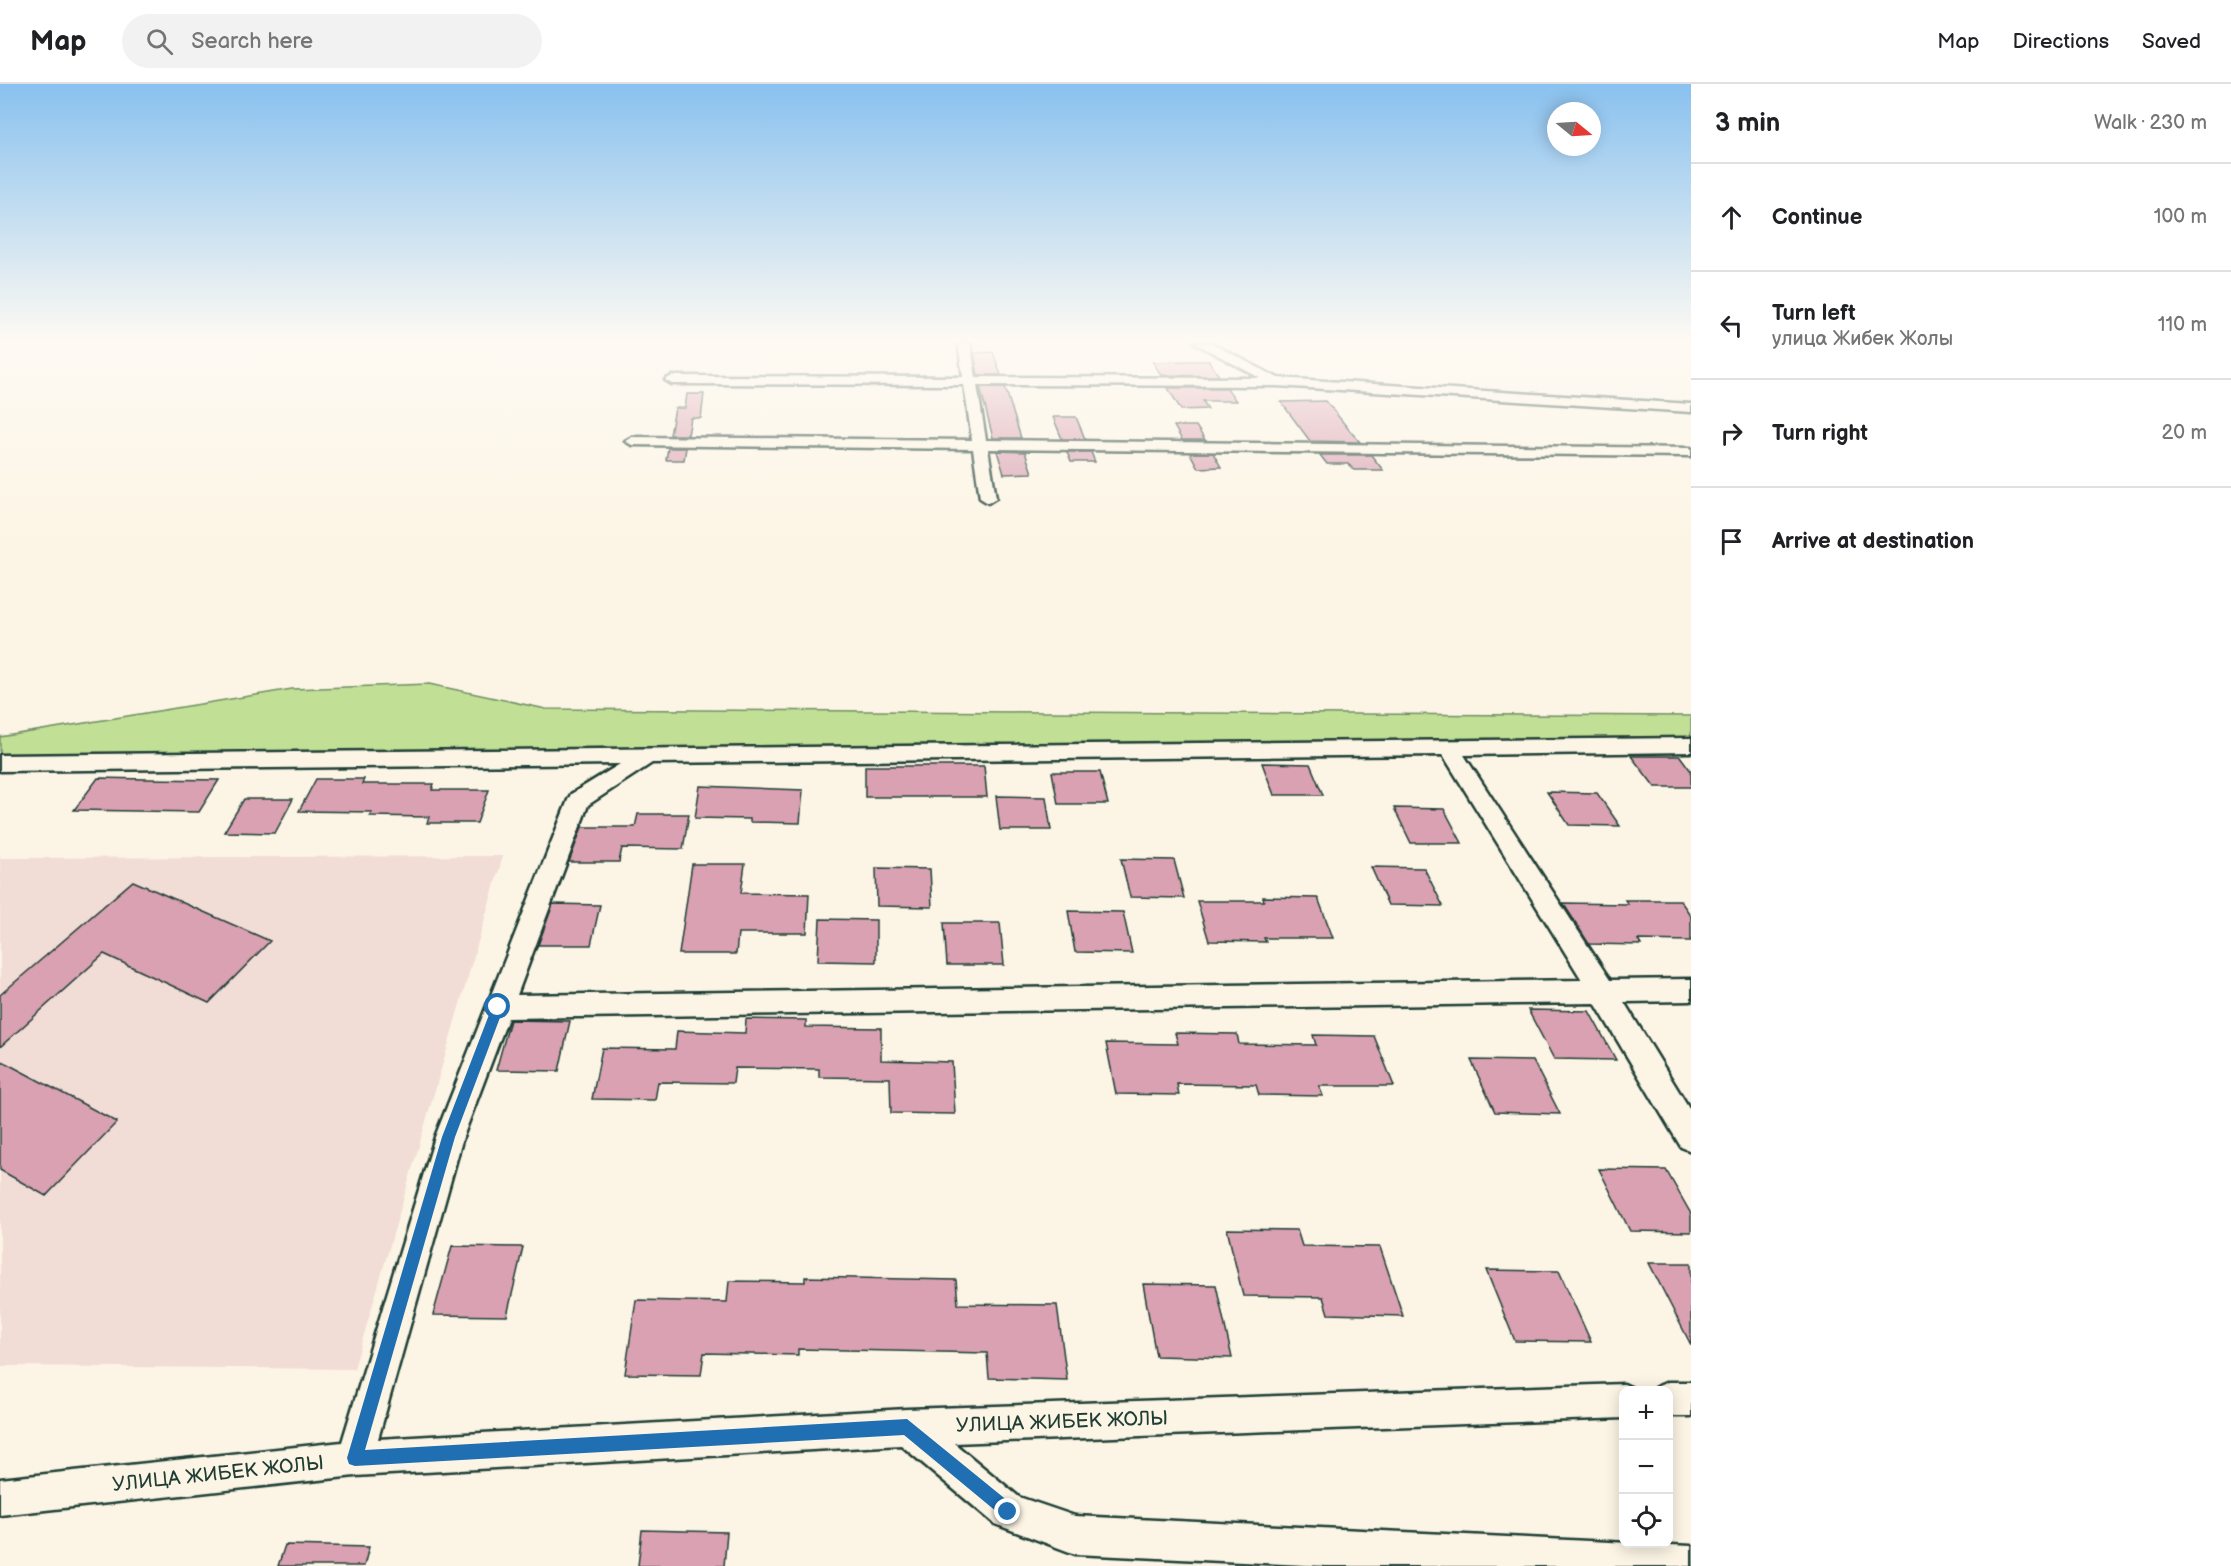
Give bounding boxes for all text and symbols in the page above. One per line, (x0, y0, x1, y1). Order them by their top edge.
search box (122, 14, 542, 68)
text: Map (30, 25, 86, 58)
icon: search (143, 25, 176, 58)
text: Search here (191, 28, 313, 55)
text: Map (1937, 29, 1980, 54)
text: Directions (2013, 29, 2109, 54)
text: Saved (2142, 29, 2201, 54)
north arrow (1547, 102, 1601, 156)
text: 3 min (1715, 108, 1780, 139)
text: Walk · 230 m (2094, 111, 2207, 135)
icon: ahead (1715, 201, 1748, 234)
text: Continue (1772, 204, 1862, 231)
text: 100 m (2154, 205, 2207, 229)
text: Turn left (1772, 300, 1856, 327)
icon: left (1715, 309, 1748, 342)
text: 110 m (2158, 313, 2207, 337)
text: улица Жибек Жолы (1772, 327, 1953, 351)
icon: right (1715, 417, 1748, 450)
text: Turn right (1772, 420, 1868, 447)
text: 20 m (2162, 421, 2207, 445)
icon: arrive (1715, 525, 1748, 558)
text: Arrive at destination (1772, 528, 1974, 555)
route start (484, 993, 510, 1019)
map controls (1619, 1386, 1673, 1548)
button: + (1619, 1386, 1673, 1440)
street label: УЛИЦА ЖИБЕК ЖОЛЫ (955, 1406, 1169, 1438)
button: − (1619, 1440, 1673, 1494)
street label: УЛИЦА ЖИБЕК ЖОЛЫ (111, 1451, 325, 1497)
button: locate (1619, 1494, 1673, 1548)
route end (994, 1498, 1020, 1524)

